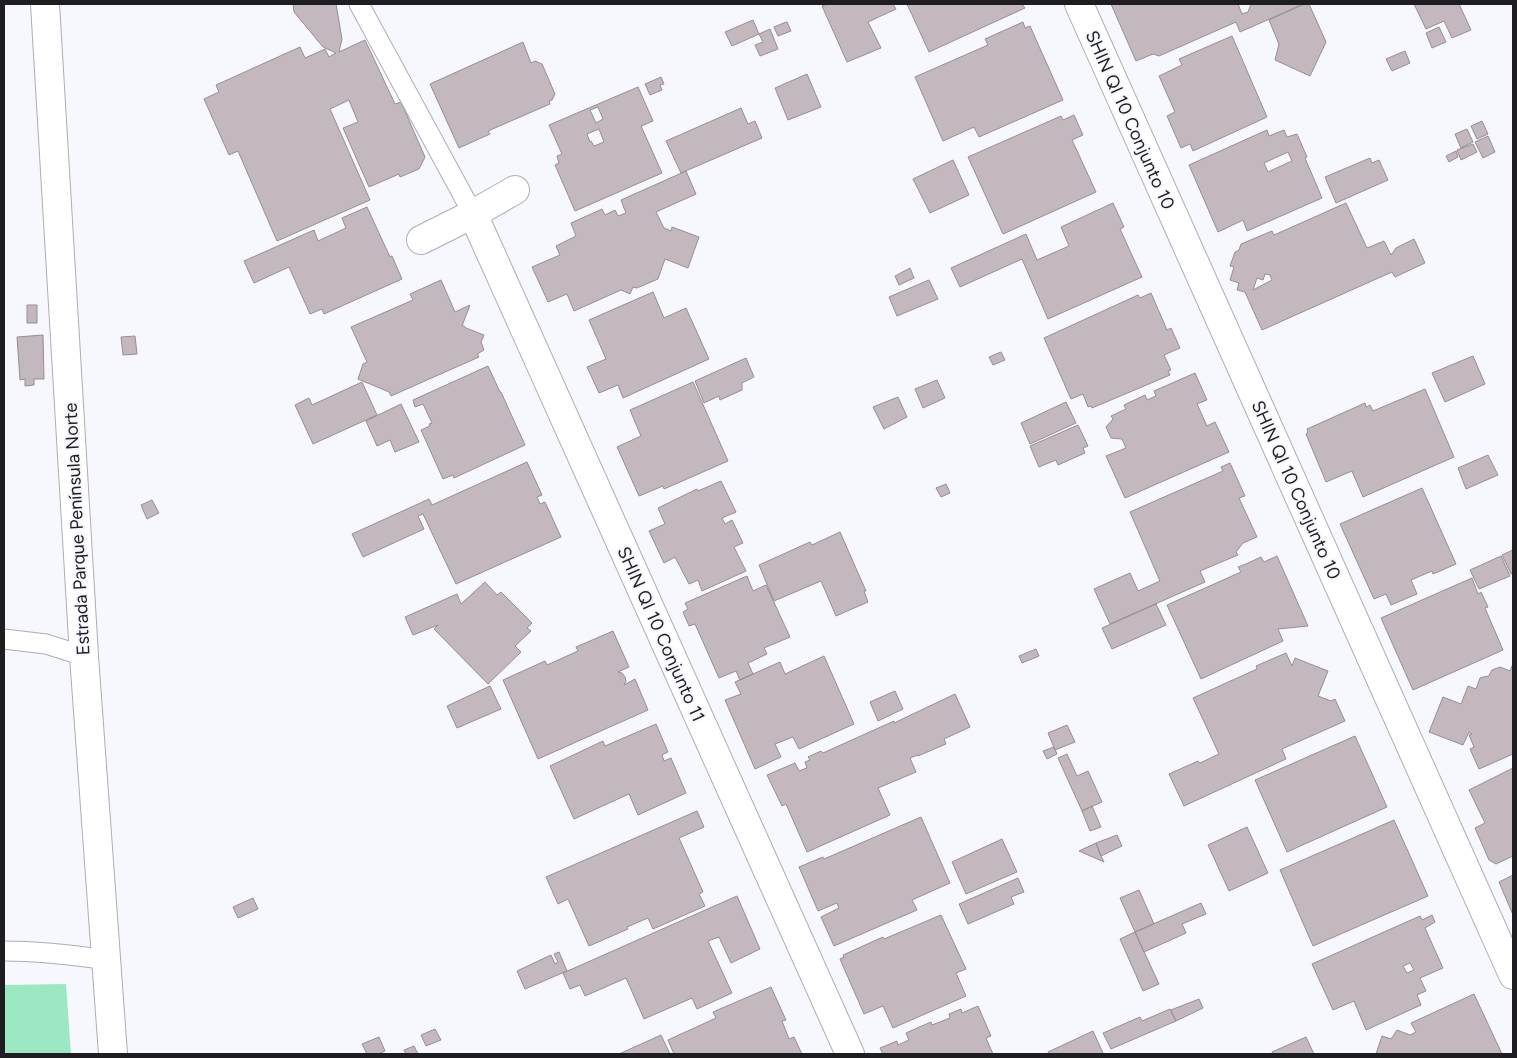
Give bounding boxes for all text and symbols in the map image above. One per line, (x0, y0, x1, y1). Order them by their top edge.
street label: SHIN QI 10 Conjunto 10 (1081, 27, 1179, 213)
street label: SHIN QI 10 Conjunto 10 (1247, 397, 1345, 583)
street label: Estrada Parque Península Norte (59, 402, 95, 656)
street label: SHIN QI 10 Conjunto 11 (612, 543, 710, 725)

